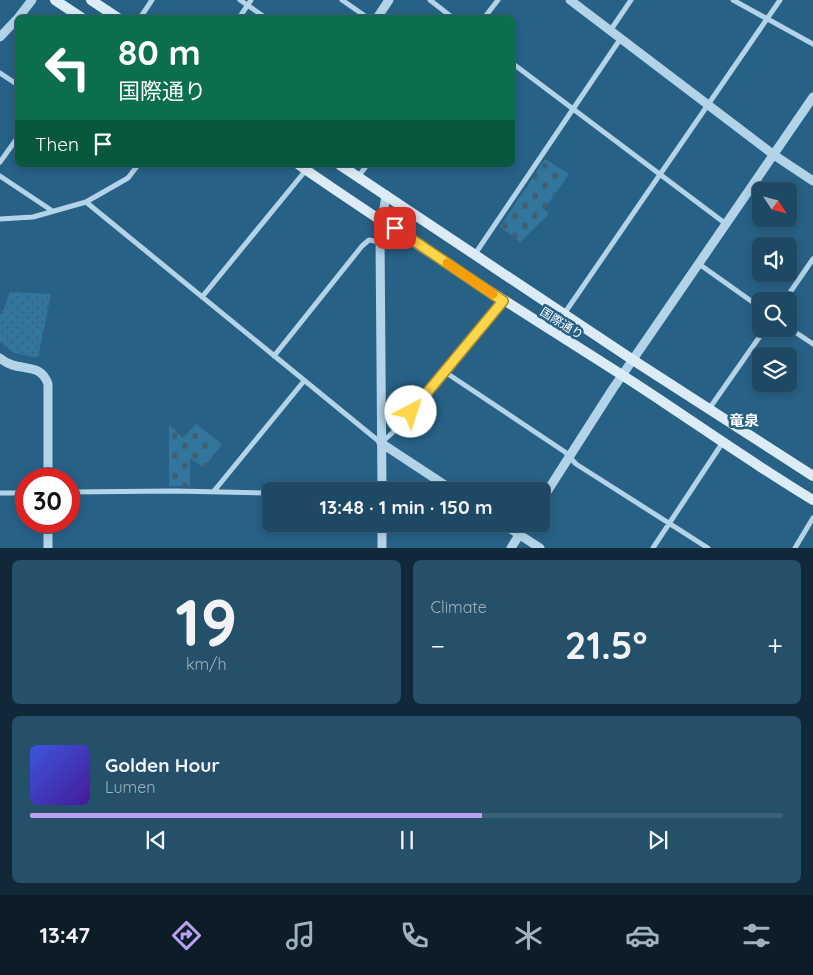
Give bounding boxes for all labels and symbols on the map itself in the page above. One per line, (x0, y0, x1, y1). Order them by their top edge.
north arrow (752, 182, 798, 228)
pin (374, 207, 416, 249)
street label: 国際通り (538, 304, 586, 342)
position arrow (384, 385, 436, 437)
district label: 竜泉 (729, 411, 759, 430)
speed limit sign: 30 (15, 468, 80, 533)

